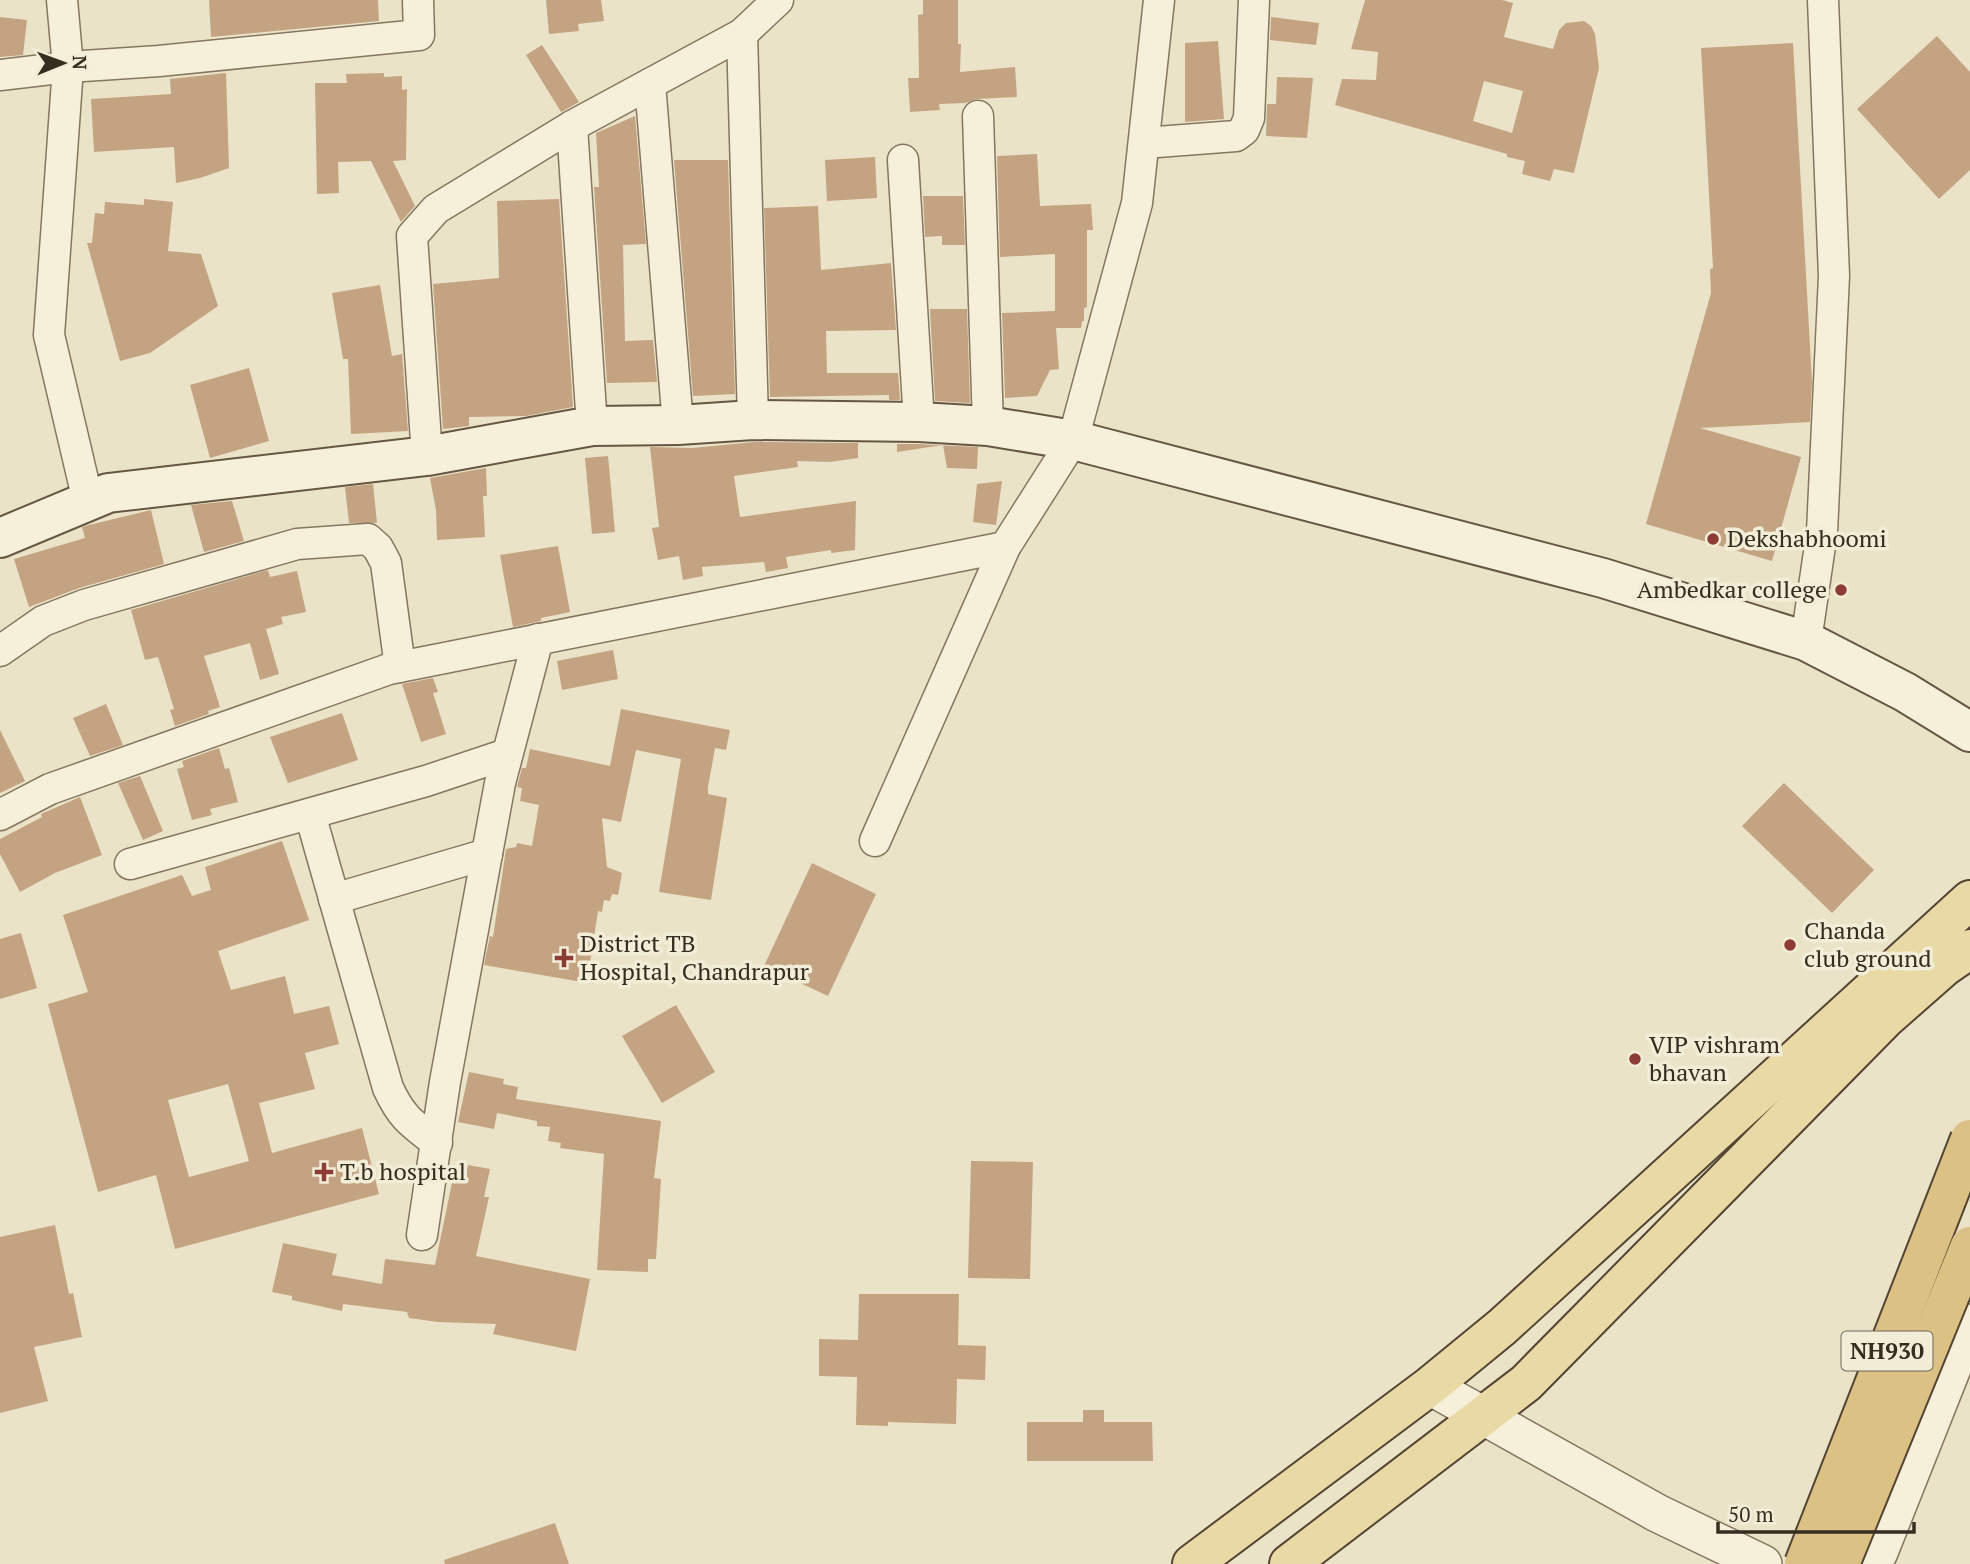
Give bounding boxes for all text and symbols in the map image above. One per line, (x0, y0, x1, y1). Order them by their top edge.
north arrow (28, 28, 98, 98)
text: N (68, 55, 93, 71)
place label: Dekshabhoomi (1727, 522, 1887, 554)
marker: Dekshabhoomi (1705, 531, 1721, 547)
place label: Ambedkar college (1637, 573, 1827, 605)
marker: Ambedkar college (1833, 582, 1849, 598)
place label: Chanda club ground (1804, 914, 1932, 974)
place label: District TB Hospital, Chandrapur (580, 927, 810, 987)
marker: Chanda club ground (1782, 937, 1798, 953)
marker: District TB Hospital, Chandrapur (554, 948, 574, 968)
place label: VIP vishram bhavan (1649, 1028, 1780, 1088)
marker: VIP vishram bhavan (1627, 1051, 1643, 1067)
place label: T.b hospital (340, 1155, 466, 1187)
marker: T.b hospital (314, 1162, 334, 1182)
road number: NH930 (1842, 1332, 1932, 1370)
scale bar (1718, 1490, 1914, 1534)
text: 50 m (1728, 1500, 1774, 1528)

